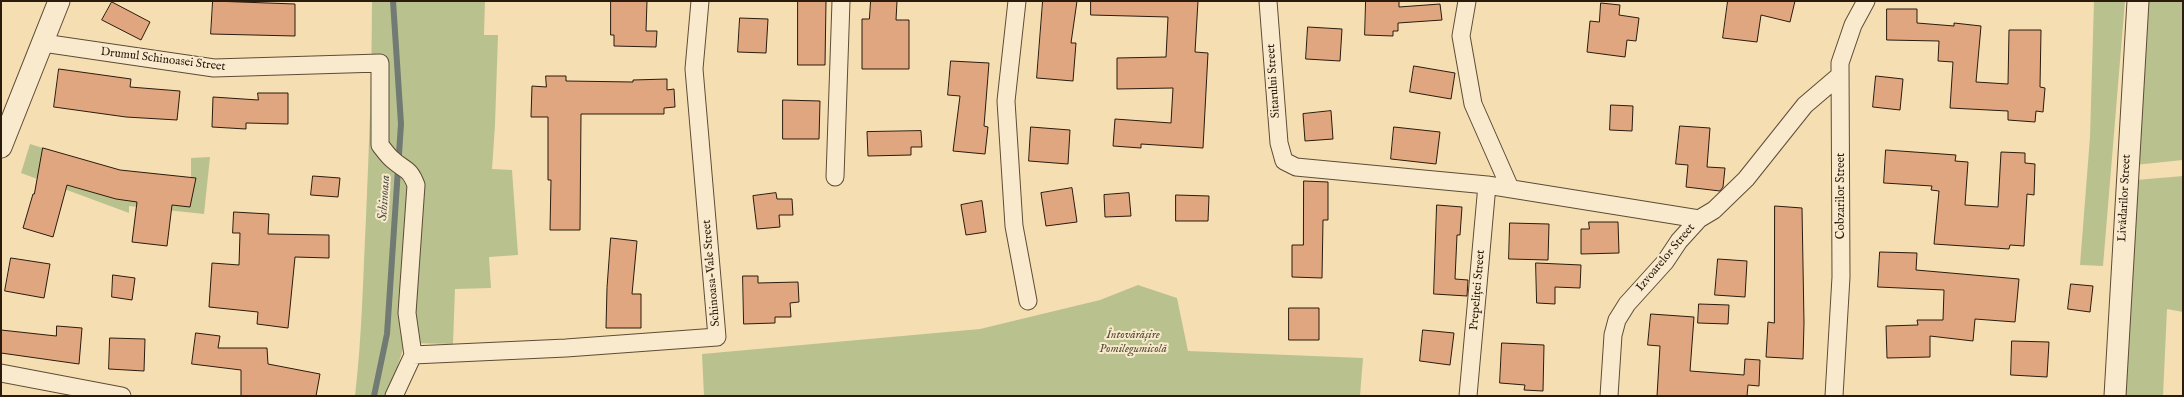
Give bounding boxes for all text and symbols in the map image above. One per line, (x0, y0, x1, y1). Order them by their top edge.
street label: Sitarului Street (1264, 43, 1284, 119)
street label: Drumul Schinoasei Street (100, 45, 226, 75)
street label: Cobzarilor Street (1835, 153, 1849, 239)
street label: Livădarilor Street (2116, 154, 2134, 242)
water label: Schinoasa (376, 175, 394, 221)
street label: Schinoasa-Vale Street (700, 219, 724, 327)
street label: Izvoarelor Street (1633, 221, 1699, 295)
street label: Prepeliței Street (1467, 249, 1489, 331)
park label: Întovărășire Pomilegumicolă (1099, 329, 1167, 357)

